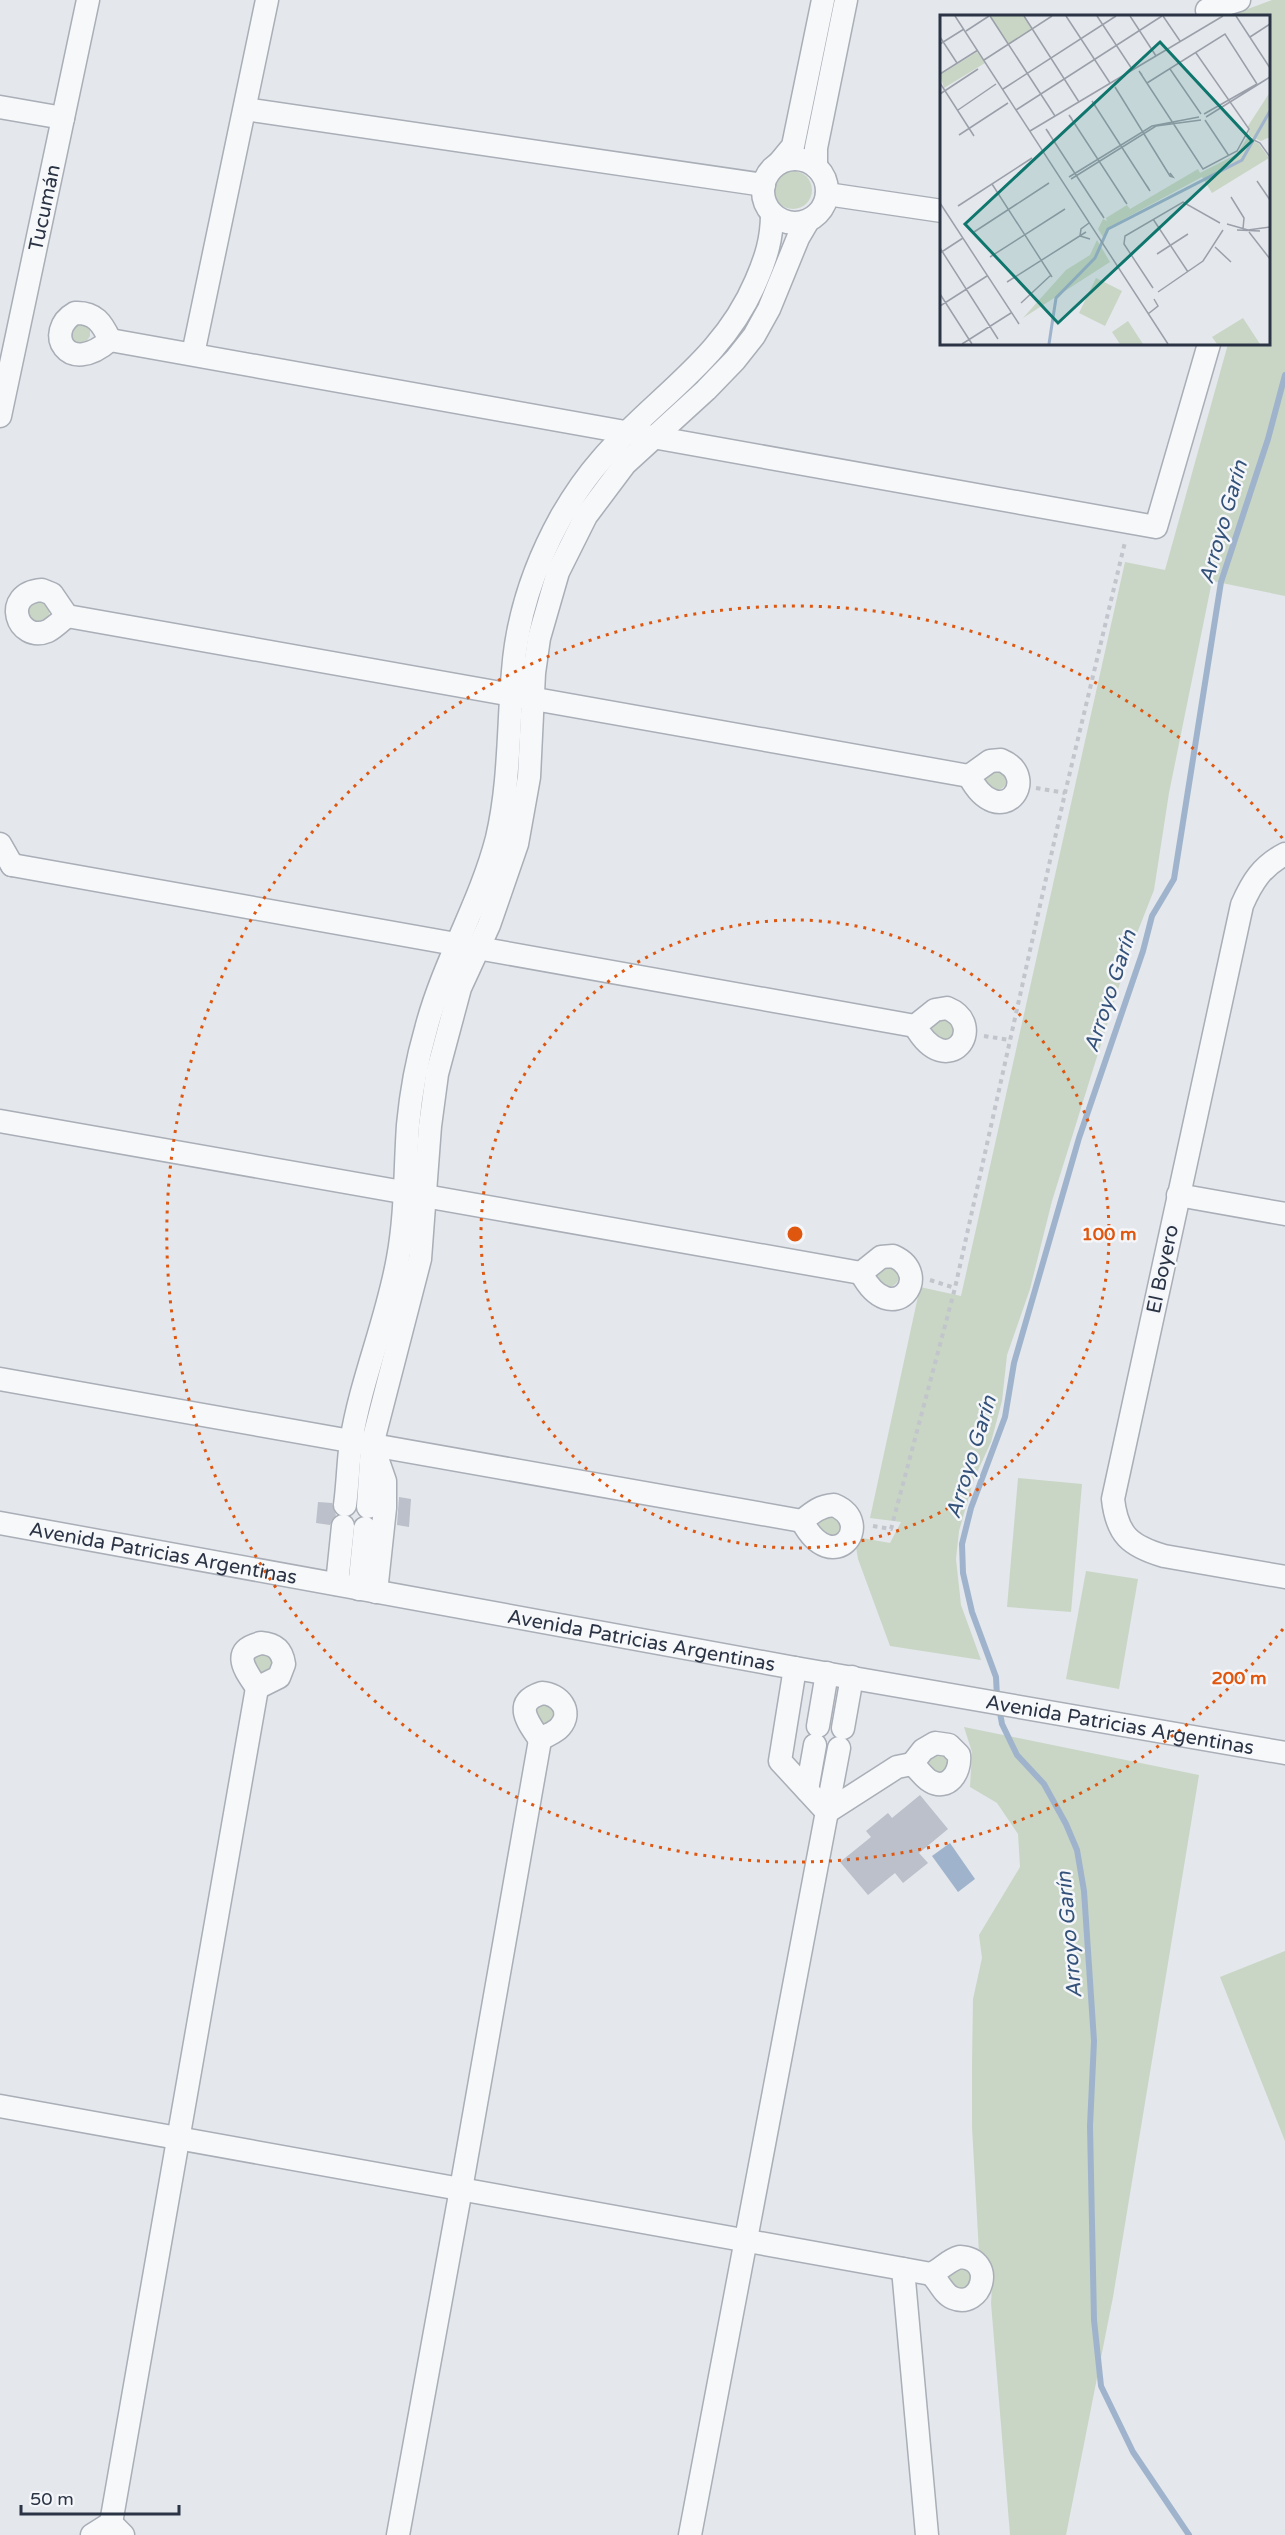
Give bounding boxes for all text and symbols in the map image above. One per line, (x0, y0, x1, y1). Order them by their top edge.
inset map (940, 15, 1270, 345)
street label: Tucumán (24, 162, 66, 253)
water label: Arroyo Garín (1194, 456, 1253, 587)
water label: Arroyo Garín (1079, 926, 1142, 1055)
text: 100 m (1081, 1223, 1137, 1245)
street label: El Boyero (1142, 1223, 1184, 1316)
centre of rings (785, 1224, 805, 1244)
water label: Arroyo Garín (941, 1392, 1002, 1522)
street label: Avenida Patricias Argentinas (27, 1518, 299, 1590)
street label: Avenida Patricias Argentinas (505, 1605, 777, 1677)
text: 200 m (1211, 1667, 1267, 1689)
street label: Avenida Patricias Argentinas (984, 1690, 1256, 1760)
water label: Arroyo Garín (1051, 1869, 1087, 1999)
scale bar (21, 2478, 178, 2516)
text: 50 m (30, 2488, 74, 2510)

